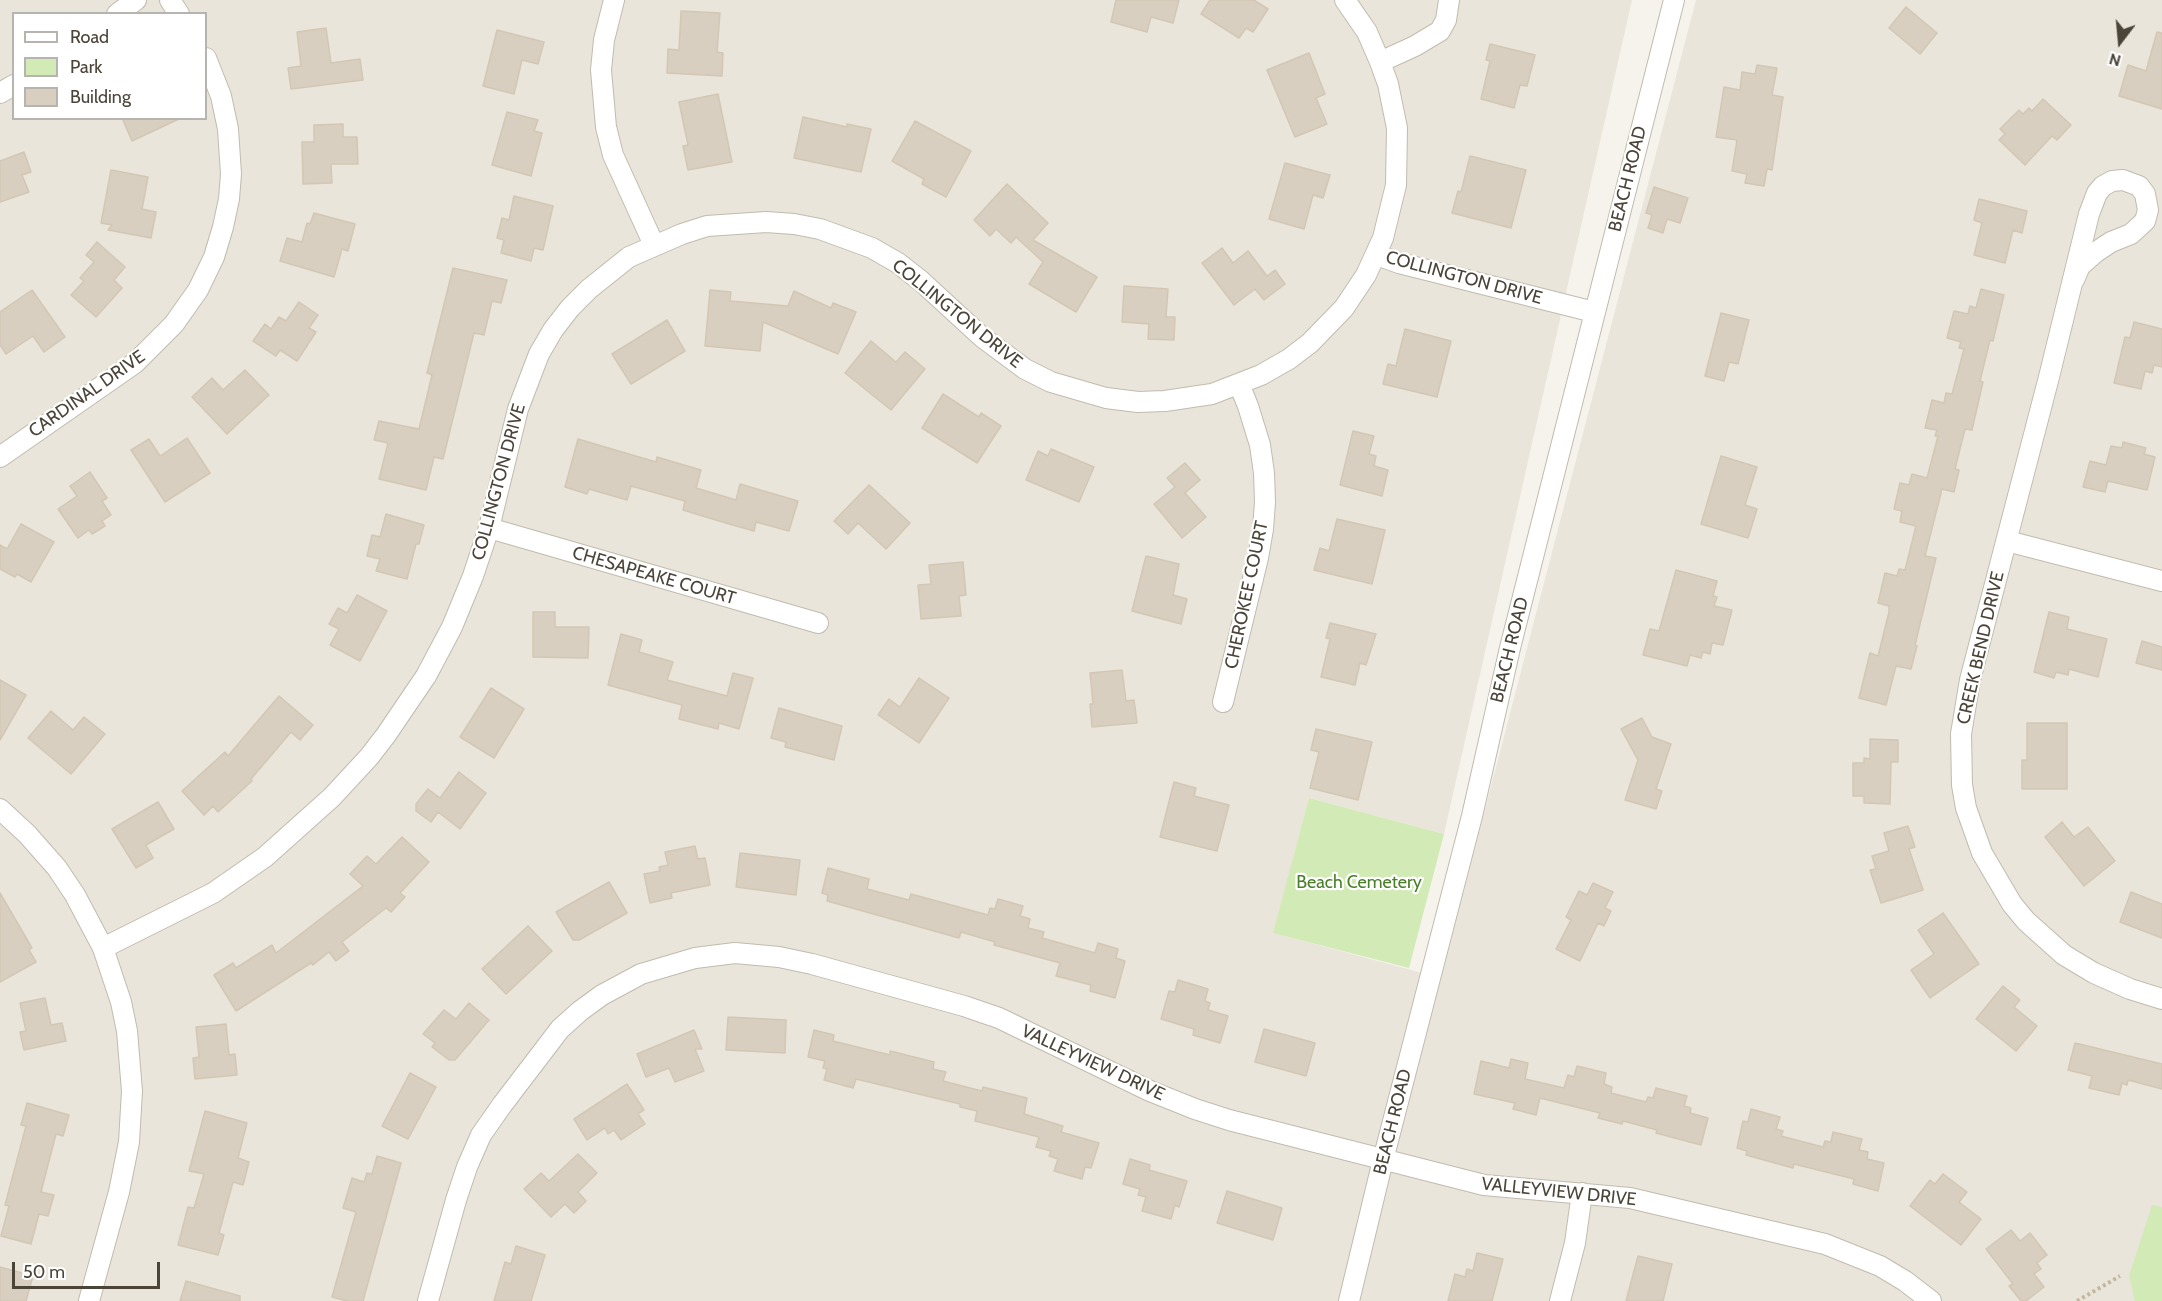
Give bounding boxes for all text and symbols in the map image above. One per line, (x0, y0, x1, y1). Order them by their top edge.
legend (12, 12, 207, 120)
north arrow (2090, 12, 2150, 72)
text: Road (70, 26, 109, 48)
text: N (2107, 49, 2123, 70)
text: Park (70, 56, 102, 78)
text: Building (70, 86, 131, 108)
street label: BEACH ROAD (1604, 124, 1652, 234)
street label: COLLINGTON DRIVE (1383, 247, 1545, 309)
street label: COLLINGTON DRIVE (888, 255, 1026, 373)
street label: CARDINAL DRIVE (25, 346, 149, 442)
street label: COLLINGTON DRIVE (468, 401, 530, 563)
street label: CHEROKEE COURT (1221, 519, 1273, 671)
street label: CHESAPEAKE COURT (570, 542, 738, 610)
street label: CREEK BEND DRIVE (1953, 570, 2009, 726)
street label: BEACH ROAD (1486, 595, 1534, 705)
park label: Beach Cemetery (1296, 872, 1422, 894)
street label: VALLEYVIEW DRIVE (1018, 1020, 1168, 1106)
street label: BEACH ROAD (1369, 1067, 1417, 1177)
street label: VALLEYVIEW DRIVE (1481, 1173, 1637, 1211)
scale bar (15, 1250, 164, 1288)
text: 50 m (23, 1261, 65, 1283)

